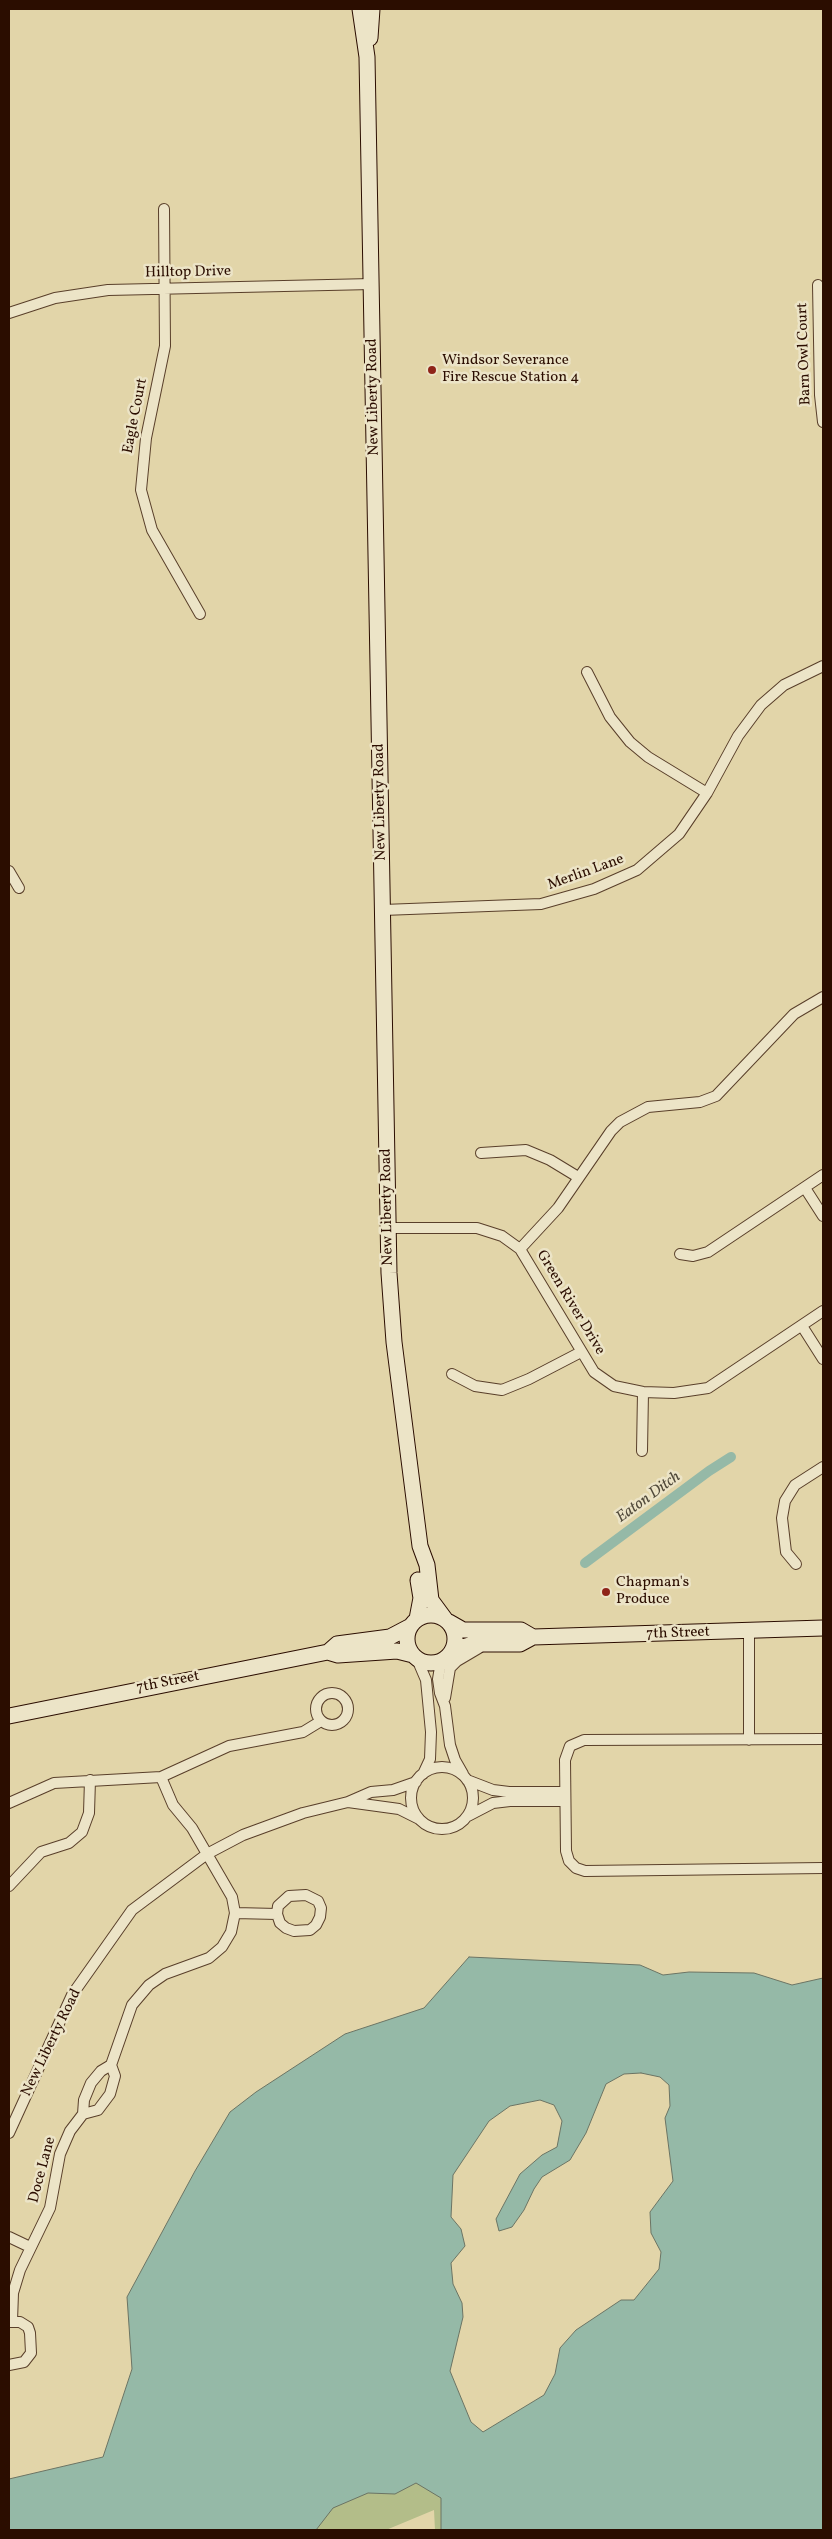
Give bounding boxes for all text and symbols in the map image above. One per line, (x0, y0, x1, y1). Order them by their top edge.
street label: Hilltop Drive (145, 263, 231, 283)
street label: Barn Owl Court (794, 302, 816, 406)
street label: New Liberty Road (364, 338, 384, 456)
place label: Windsor Severance Fire Rescue Station 4 (442, 352, 579, 387)
marker: Windsor Severance Fire Rescue Station 4 (426, 364, 438, 376)
street label: Eagle Court (120, 377, 152, 455)
street label: New Liberty Road (371, 743, 391, 861)
street label: Merlin Lane (545, 851, 627, 895)
street label: New Liberty Road (378, 1148, 398, 1266)
street label: Green River Drive (532, 1247, 608, 1359)
water label: Eaton Ditch (613, 1468, 685, 1528)
place label: Chapman's Produce (616, 1574, 689, 1609)
marker: Chapman's Produce (600, 1586, 612, 1598)
street label: 7th Street (646, 1624, 710, 1644)
street label: 7th Street (135, 1668, 201, 1698)
street label: New Liberty Road (18, 1986, 86, 2100)
street label: Doce Lane (26, 2135, 60, 2205)

